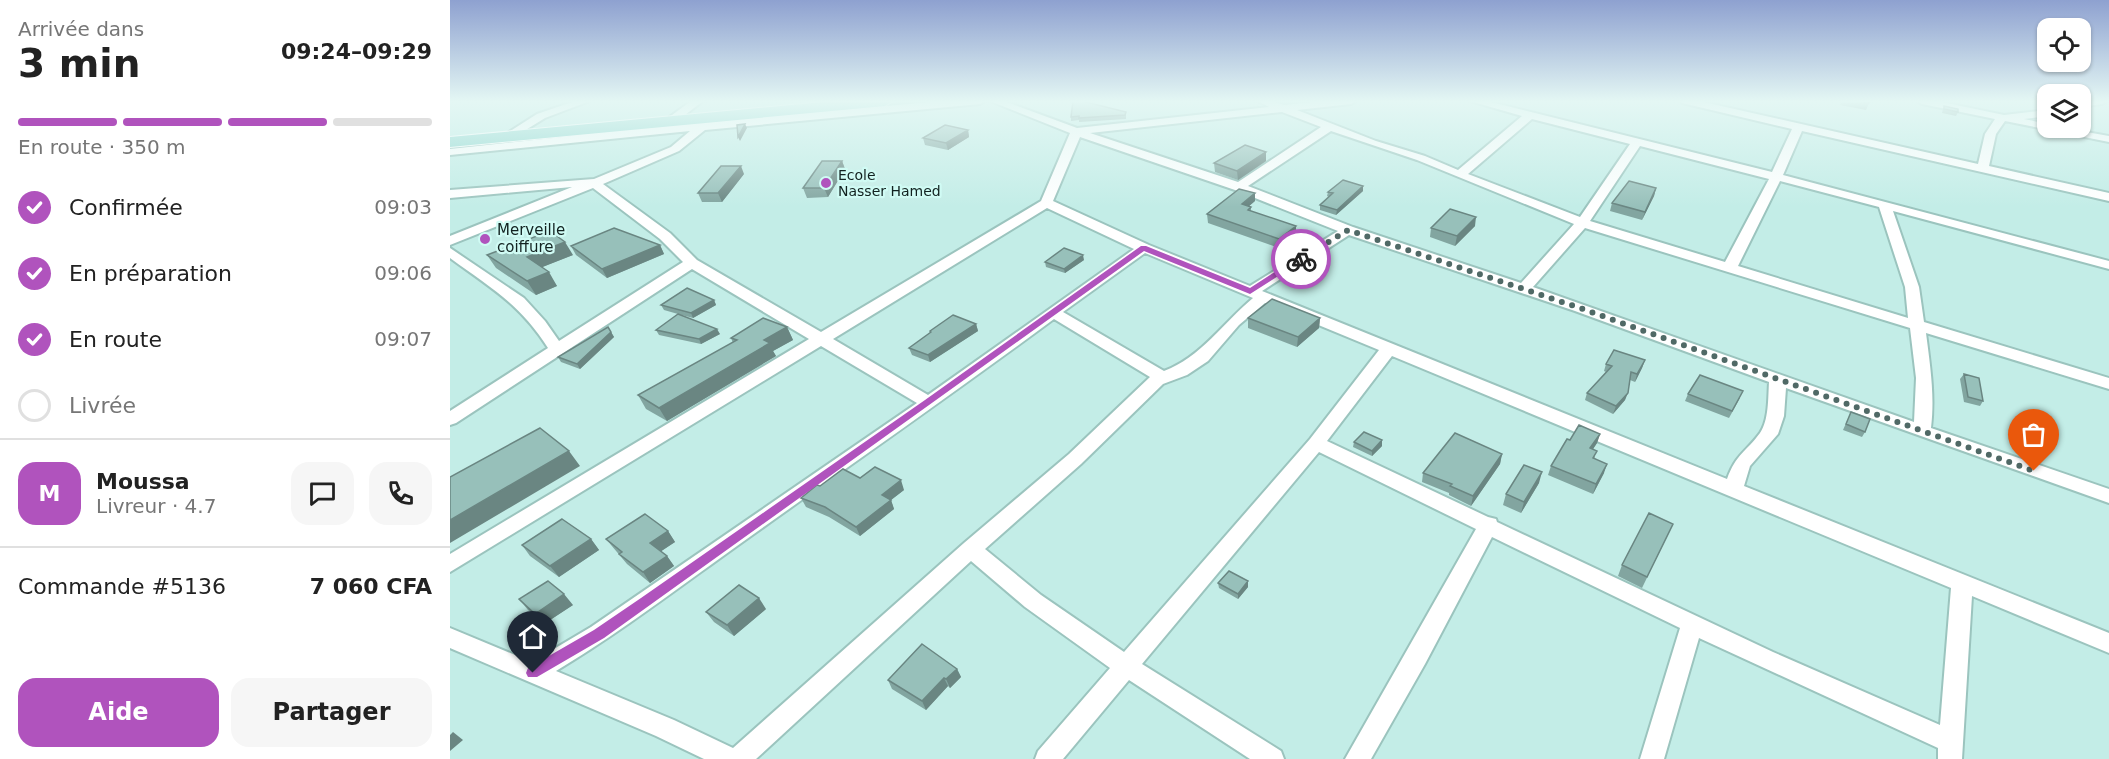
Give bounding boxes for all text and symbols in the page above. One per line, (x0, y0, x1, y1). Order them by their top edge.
text: Arrivée dans (18, 17, 144, 41)
map controls (2037, 18, 2091, 138)
button: locate (2037, 18, 2091, 72)
text: 09:24–09:29 (281, 39, 432, 64)
text: 3 min (18, 41, 140, 86)
button: layers (2037, 84, 2091, 138)
text: En route · 350 m (18, 135, 186, 159)
place label: Ecole Nasser Hamed (838, 167, 941, 199)
marker: Ecole Nasser Hamed (819, 176, 833, 190)
icon: check (18, 191, 51, 224)
text: Confirmée (69, 195, 183, 220)
text: 09:03 (374, 195, 432, 219)
place label: Merveille coiffure (497, 221, 565, 256)
courier (1271, 229, 1331, 289)
marker: Merveille coiffure (478, 232, 492, 246)
icon: bike (1285, 243, 1318, 276)
icon: check (18, 257, 51, 290)
text: En préparation (69, 261, 232, 286)
text: 09:06 (374, 261, 432, 285)
icon: check (18, 323, 51, 356)
text: En route (69, 327, 162, 352)
text: 09:07 (374, 327, 432, 351)
text: Livrée (69, 393, 136, 418)
pin (2008, 409, 2059, 471)
icon: bag (2017, 418, 2050, 451)
button: chat (291, 462, 354, 525)
button: phone (369, 462, 432, 525)
text: Moussa (96, 469, 190, 494)
text: M (39, 481, 60, 506)
text: Livreur · 4.7 (96, 494, 216, 518)
text: Commande #5136 (18, 574, 226, 599)
text: 7 060 CFA (310, 574, 432, 599)
pin (507, 611, 558, 673)
icon: home (516, 620, 549, 653)
button: Aide (18, 678, 219, 747)
button: Partager (231, 678, 432, 747)

